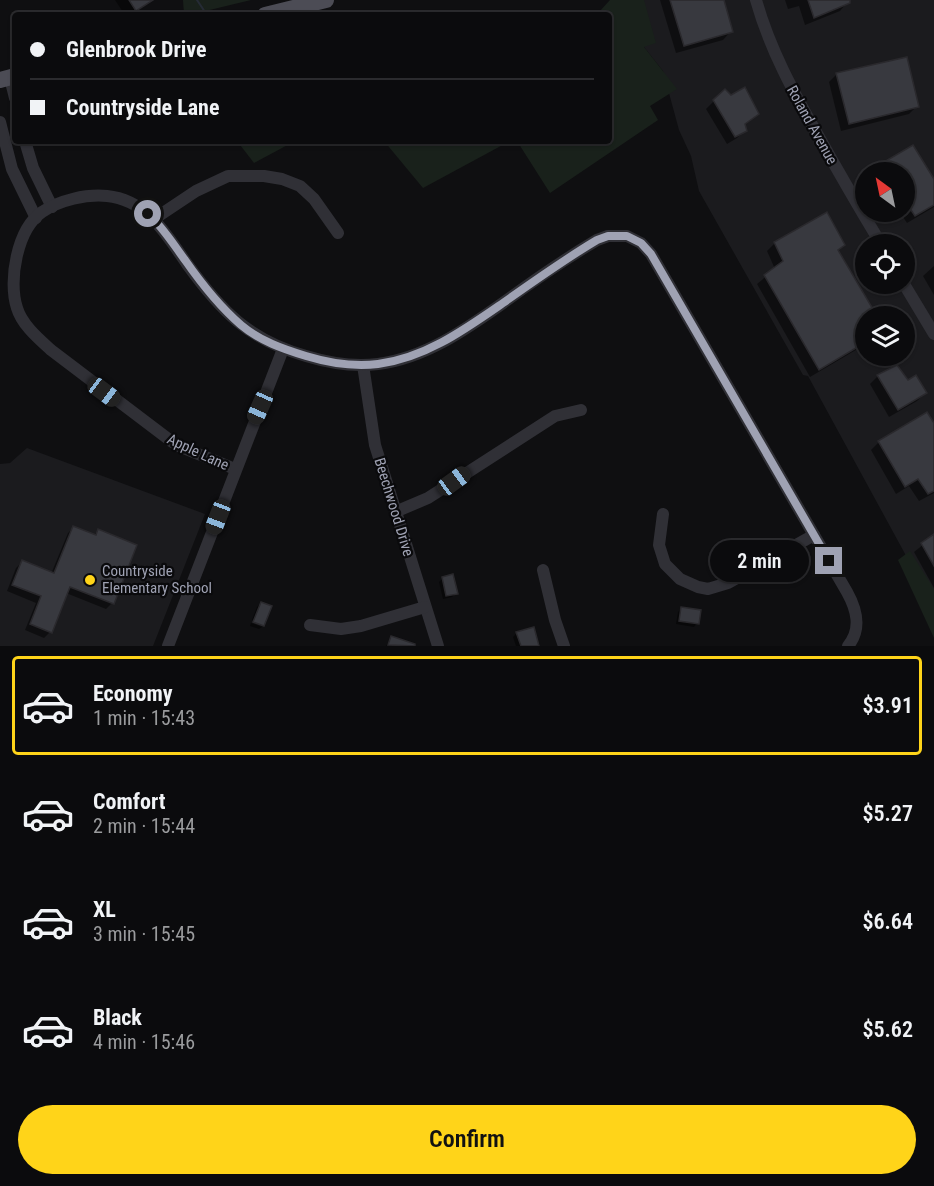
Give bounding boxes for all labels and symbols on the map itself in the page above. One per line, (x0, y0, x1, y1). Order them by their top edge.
street label: Roland Avenue (783, 82, 841, 168)
north arrow (855, 162, 915, 222)
route start (134, 200, 161, 227)
car (84, 374, 124, 410)
car (244, 387, 276, 427)
street label: Apple Lane (164, 430, 232, 474)
street label: Beechwood Drive (370, 456, 418, 558)
car (434, 463, 474, 499)
car (203, 497, 233, 537)
callout: 2 min (709, 540, 808, 582)
route end (815, 547, 842, 574)
place label: Countryside Elementary School (102, 562, 212, 597)
marker: Countryside Elementary School (83, 573, 97, 587)

